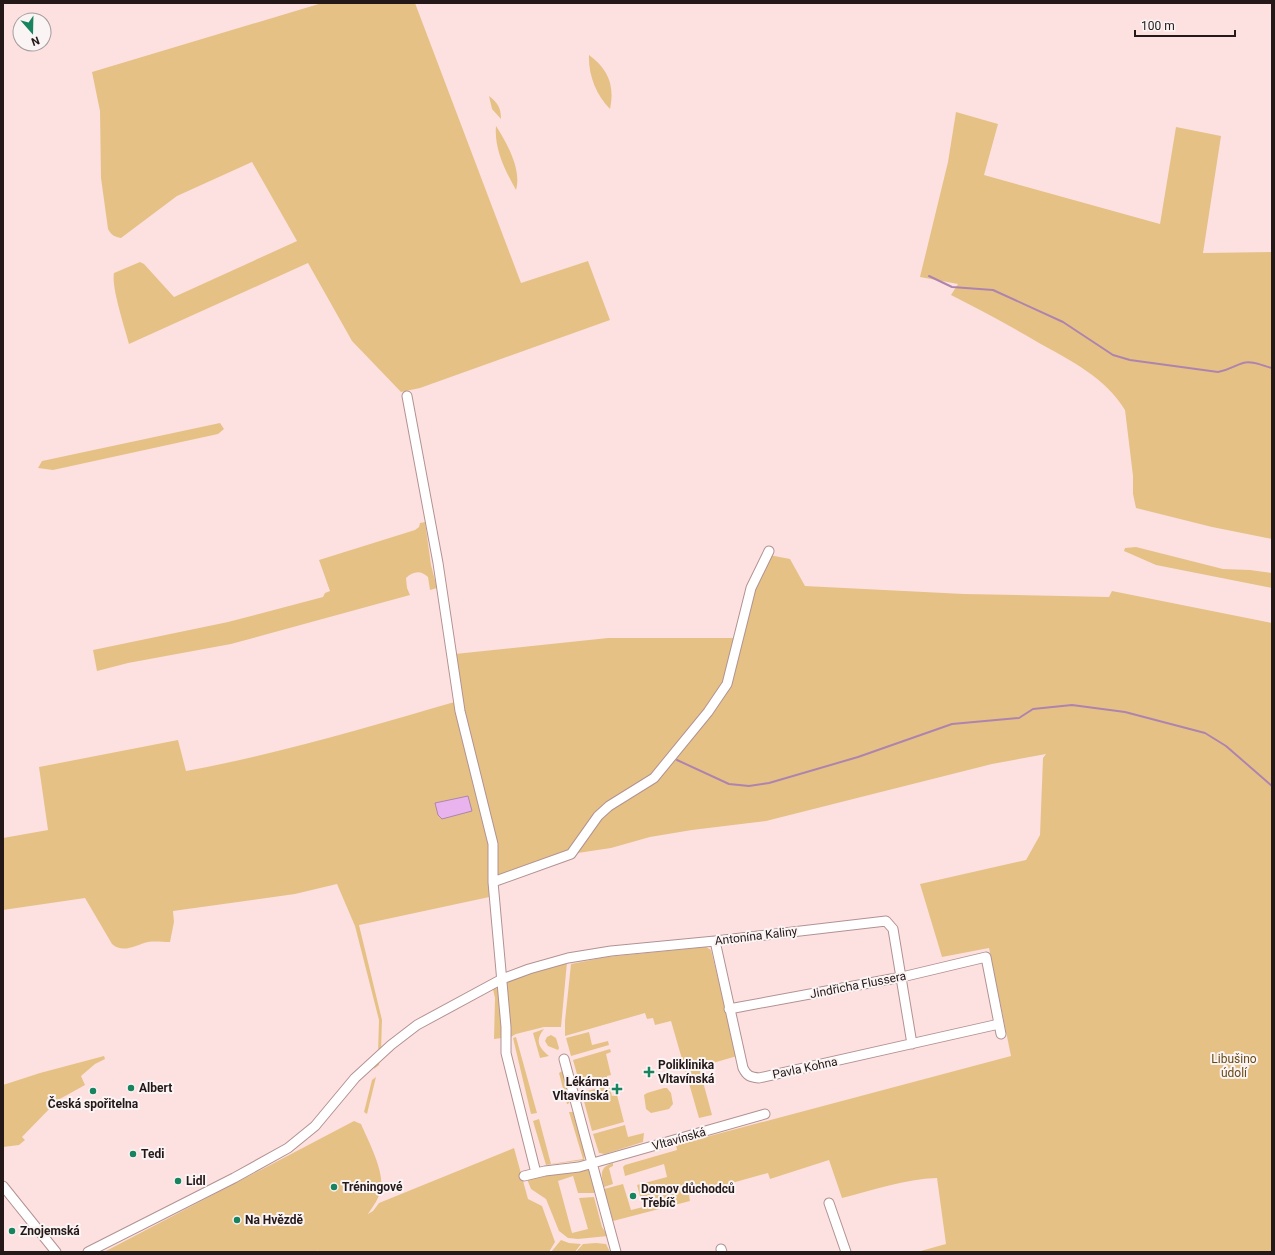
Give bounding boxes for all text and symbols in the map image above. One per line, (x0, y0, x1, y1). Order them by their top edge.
north arrow (12, 12, 52, 52)
scale bar (1135, 12, 1235, 38)
text: 100 m (1141, 19, 1175, 33)
text: N (29, 33, 41, 48)
street label: Antonína Kaliny (714, 924, 798, 948)
street label: Jindřicha Flussera (809, 969, 907, 1001)
park label: Libušino údolí (1211, 1052, 1257, 1080)
street label: Pavla Kohna (771, 1054, 839, 1082)
place label: Poliklinika Vltavínská (658, 1058, 715, 1086)
marker: Poliklinika Vltavínská (643, 1066, 655, 1078)
place label: Lékárna Vltavínská (553, 1075, 610, 1103)
place label: Albert (139, 1081, 172, 1095)
marker: Albert (126, 1083, 136, 1093)
marker: Lékárna Vltavínská (612, 1084, 622, 1094)
marker: Česká spořitelna (88, 1086, 98, 1096)
place label: Česká spořitelna (48, 1096, 139, 1111)
street label: Vltavínská (651, 1125, 707, 1153)
place label: Tedi (141, 1147, 164, 1161)
marker: Tedi (128, 1149, 138, 1159)
place label: Lidl (186, 1174, 206, 1188)
marker: Lidl (173, 1176, 183, 1186)
place label: Tréningové (342, 1180, 403, 1194)
marker: Tréningové (329, 1182, 339, 1192)
place label: Domov důchodců Třebíč (641, 1182, 735, 1210)
marker: Domov důchodců Třebíč (628, 1191, 638, 1201)
place label: Na Hvězdě (245, 1213, 304, 1227)
marker: Na Hvězdě (232, 1215, 242, 1225)
place label: Znojemská (20, 1224, 80, 1238)
marker: Znojemská (7, 1226, 17, 1236)

